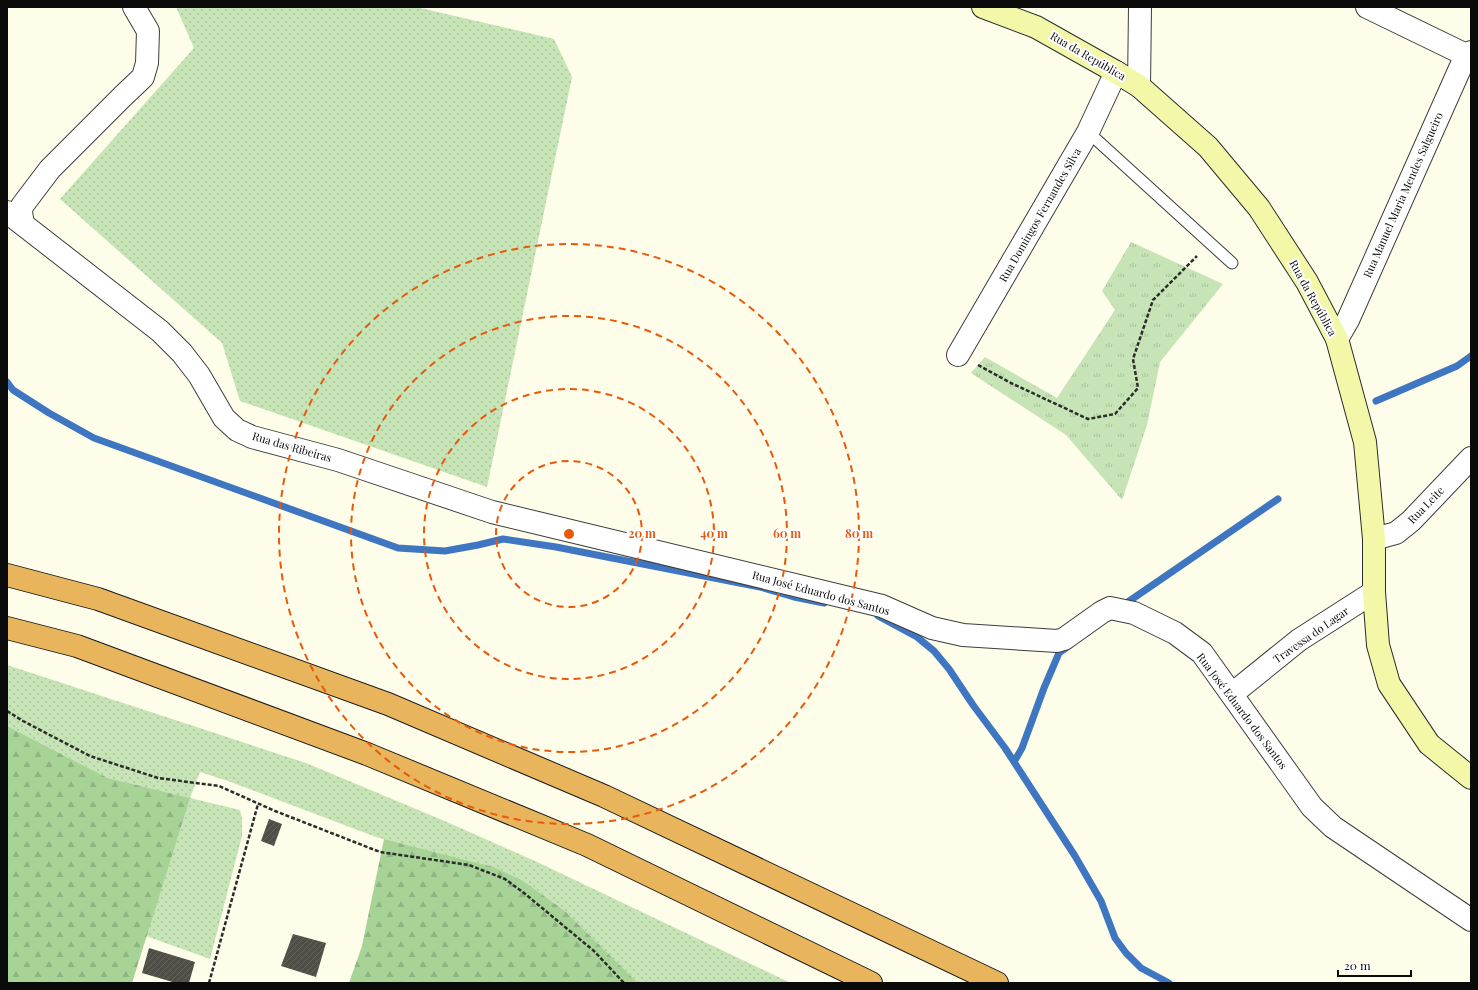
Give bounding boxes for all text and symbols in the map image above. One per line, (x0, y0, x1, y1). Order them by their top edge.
street label: Rua da República (1048, 28, 1129, 84)
street label: Rua Manuel Maria Mendes Salgueiro (1359, 110, 1446, 280)
street label: Rua Domingos Fernandes Silva (995, 145, 1084, 284)
street label: Rua da República (1286, 257, 1341, 339)
street label: Rua das Ribeiras (251, 428, 334, 465)
street label: Rua Leite (1404, 482, 1447, 527)
text: 20 m (628, 525, 656, 541)
text: 40 m (700, 525, 728, 541)
text: 60 m (773, 525, 801, 541)
text: 80 m (845, 525, 873, 541)
centre of rings (562, 527, 576, 541)
street label: Rua José Eduardo dos Santos (751, 567, 892, 618)
street label: Travessa do Lagar (1270, 603, 1352, 666)
street label: Rua José Eduardo dos Santos (1194, 650, 1291, 772)
scale bar (1338, 952, 1411, 978)
text: 20 m (1344, 957, 1371, 973)

